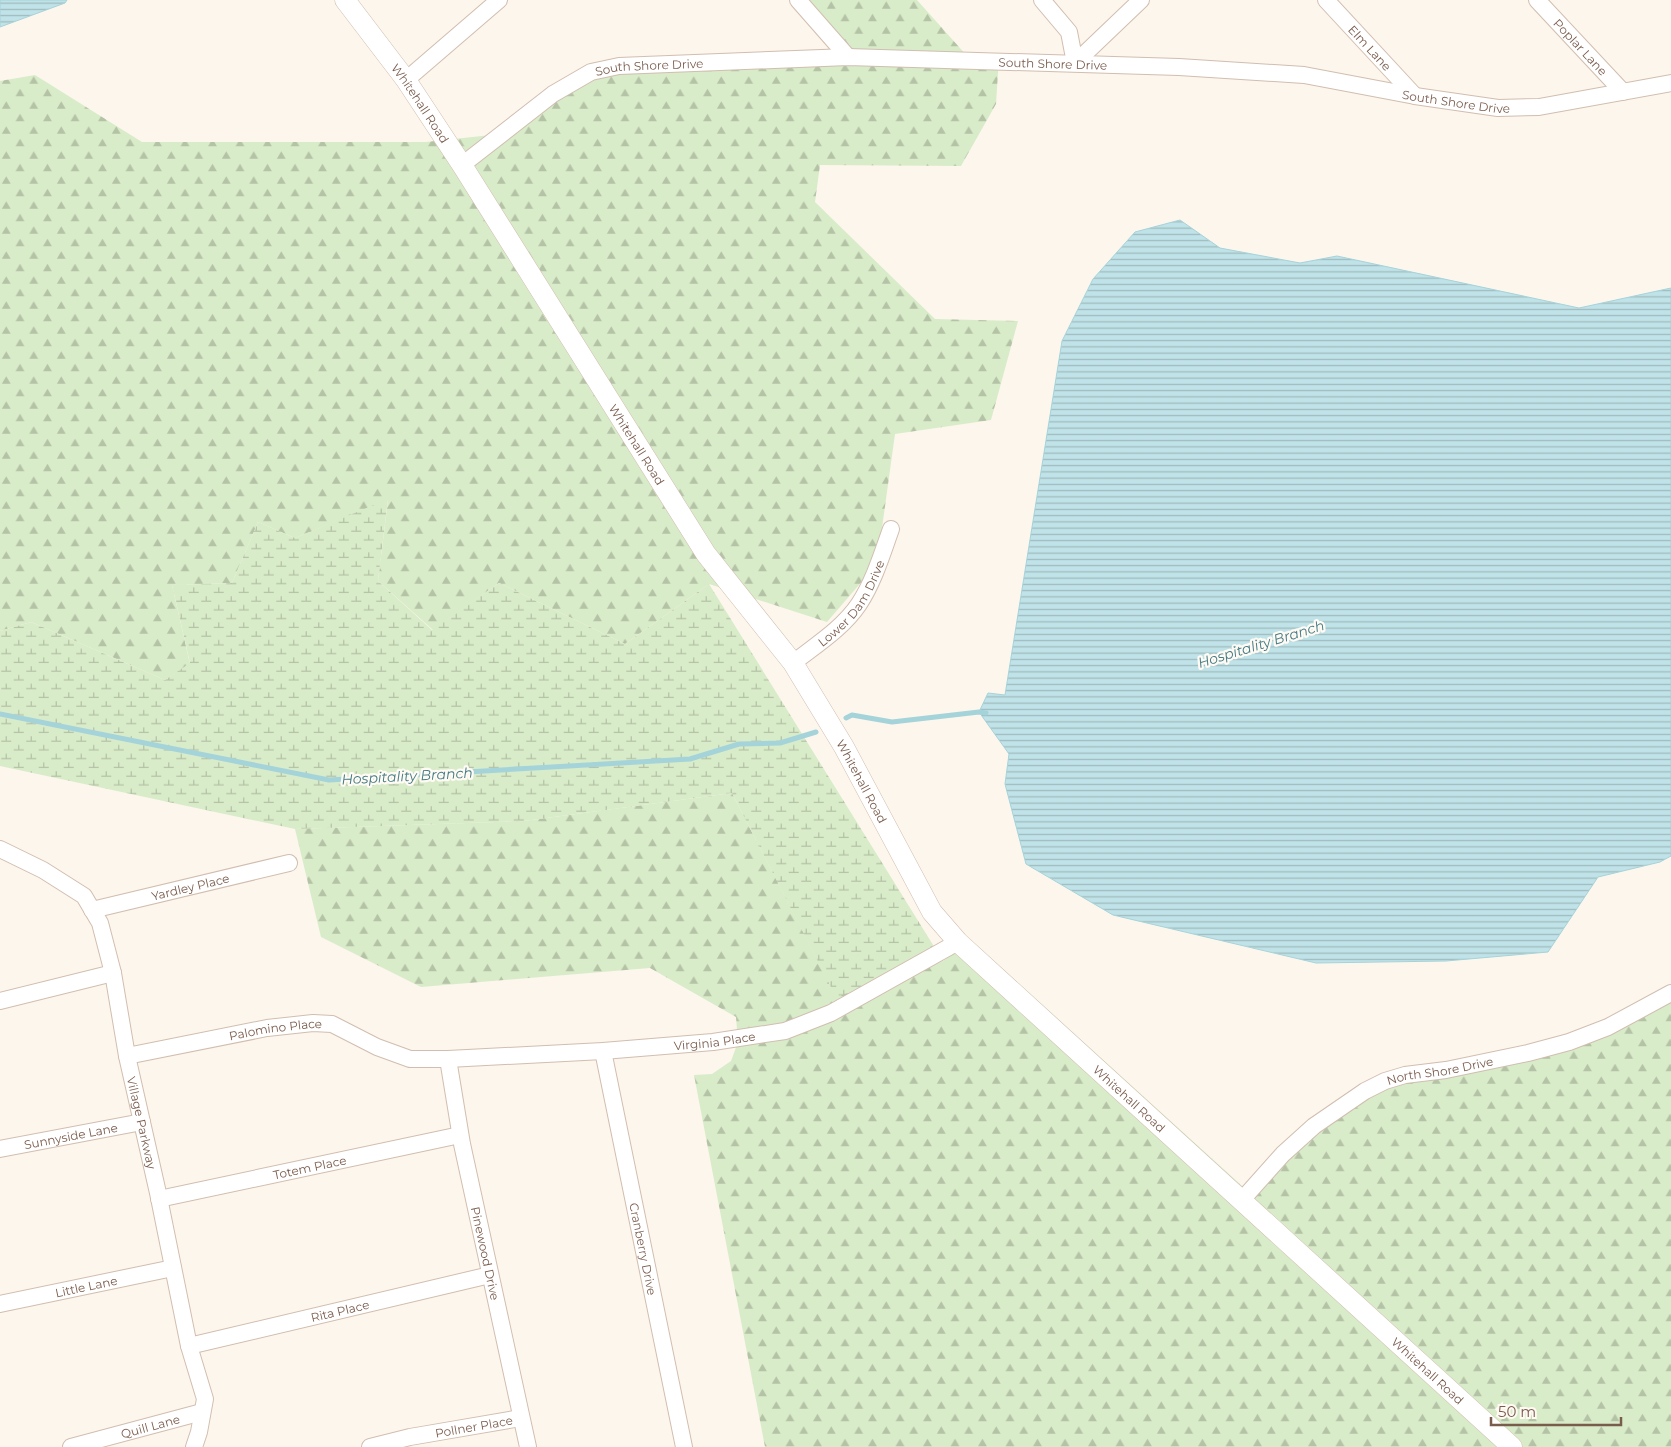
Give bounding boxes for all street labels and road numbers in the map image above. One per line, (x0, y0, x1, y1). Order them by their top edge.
street label: Poplar Lane (1551, 15, 1611, 78)
street label: Elm Lane (1345, 22, 1395, 74)
street label: South Shore Drive (998, 54, 1107, 72)
street label: South Shore Drive (594, 55, 704, 78)
street label: Whitehall Road (389, 60, 453, 146)
street label: South Shore Drive (1401, 86, 1510, 116)
street label: Whitehall Road (606, 401, 668, 487)
street label: Lower Dam Drive (815, 558, 887, 649)
street label: Whitehall Road (834, 737, 891, 825)
street label: Yardley Place (150, 870, 231, 903)
street label: Palomino Place (228, 1015, 322, 1043)
street label: Virginia Place (673, 1028, 756, 1053)
street label: North Shore Drive (1385, 1053, 1494, 1088)
street label: Whitehall Road (1090, 1062, 1169, 1135)
street label: Village Parkway (124, 1075, 160, 1171)
street label: Sunnyside Lane (23, 1119, 119, 1152)
street label: Totem Place (272, 1152, 348, 1182)
street label: Cranberry Drive (627, 1201, 660, 1296)
street label: Pinewood Drive (468, 1205, 503, 1301)
street label: Little Lane (54, 1272, 119, 1300)
street label: Rita Place (309, 1296, 371, 1325)
street label: Whitehall Road (1389, 1334, 1467, 1407)
street label: Quill Lane (119, 1411, 181, 1441)
street label: Pollner Place (434, 1412, 514, 1440)

